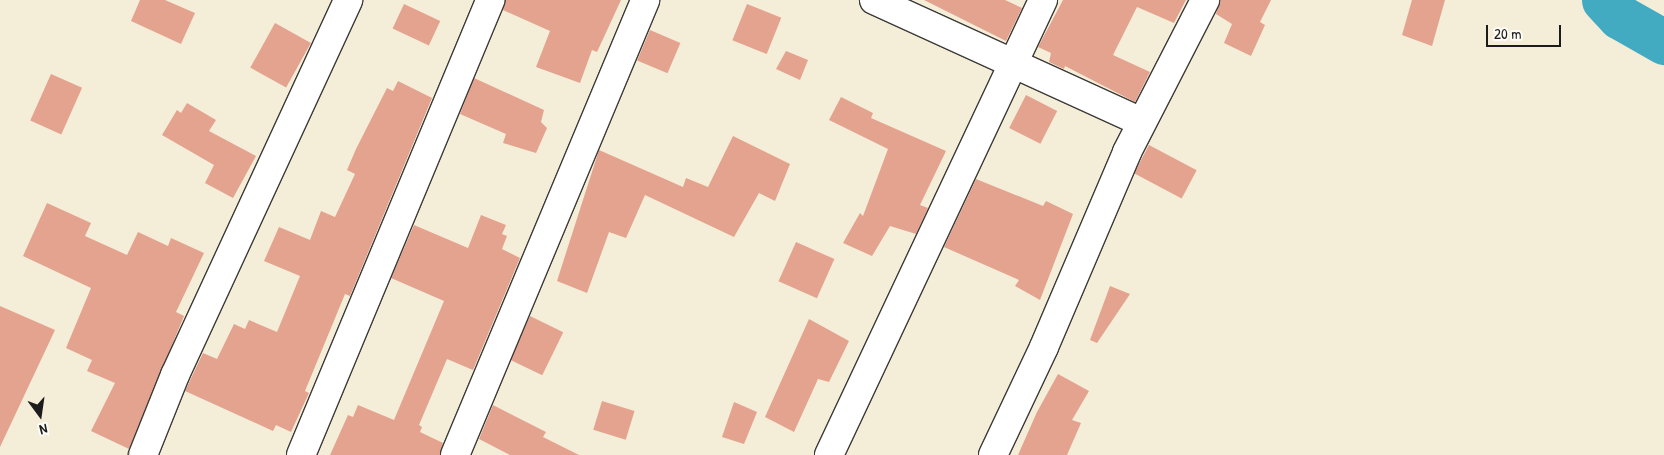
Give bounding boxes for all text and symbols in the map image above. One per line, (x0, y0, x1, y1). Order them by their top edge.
scale bar (1489, 15, 1564, 47)
text: 20 m (1494, 23, 1521, 44)
north arrow (15, 390, 65, 440)
text: N (38, 420, 50, 440)

